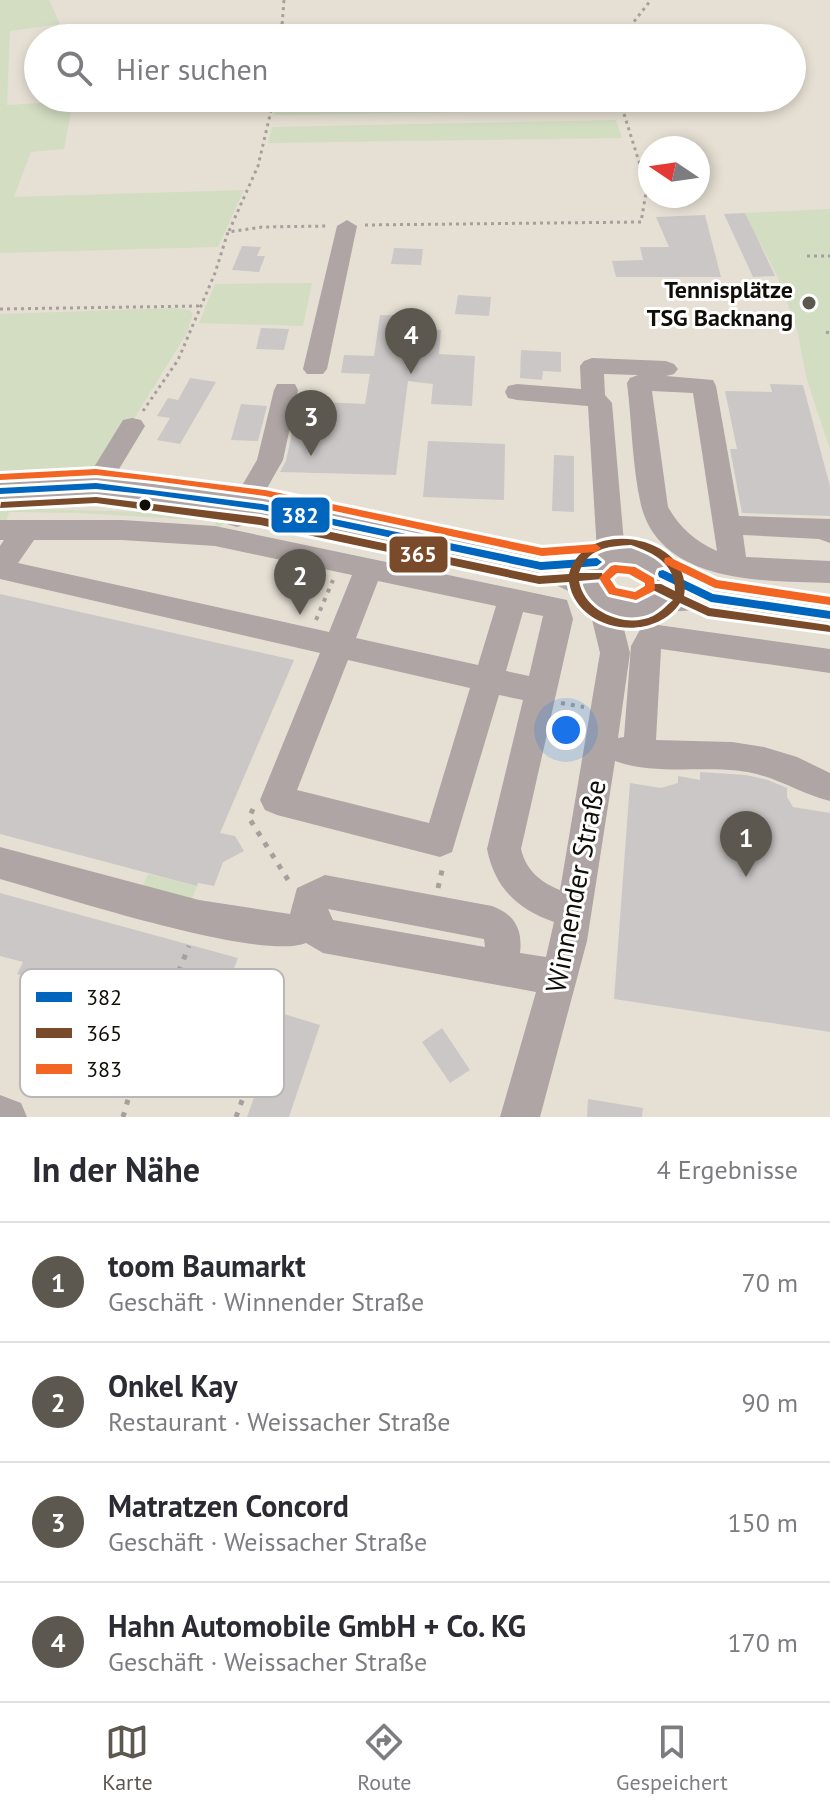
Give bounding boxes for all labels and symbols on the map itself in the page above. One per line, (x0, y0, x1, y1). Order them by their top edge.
north arrow (638, 136, 710, 208)
place label: Tennisplätze TSG Backnang (647, 274, 793, 333)
marker: Tennisplätze TSG Backnang (800, 294, 818, 312)
pin: 4 (385, 308, 437, 374)
pin: 3 (285, 390, 337, 456)
line badge: 382 (270, 496, 331, 534)
unlabelled marker (137, 497, 153, 513)
text: 382 (281, 501, 319, 529)
line badge: 365 (388, 535, 449, 574)
text: 365 (399, 540, 437, 568)
pin: 2 (274, 549, 326, 615)
your location (546, 710, 586, 750)
street label: Winnender Straße (536, 777, 614, 995)
pin: 1 (720, 811, 772, 877)
legend (20, 969, 284, 1097)
text: 382 (86, 983, 122, 1011)
text: 365 (86, 1019, 122, 1047)
text: 383 (86, 1055, 122, 1083)

